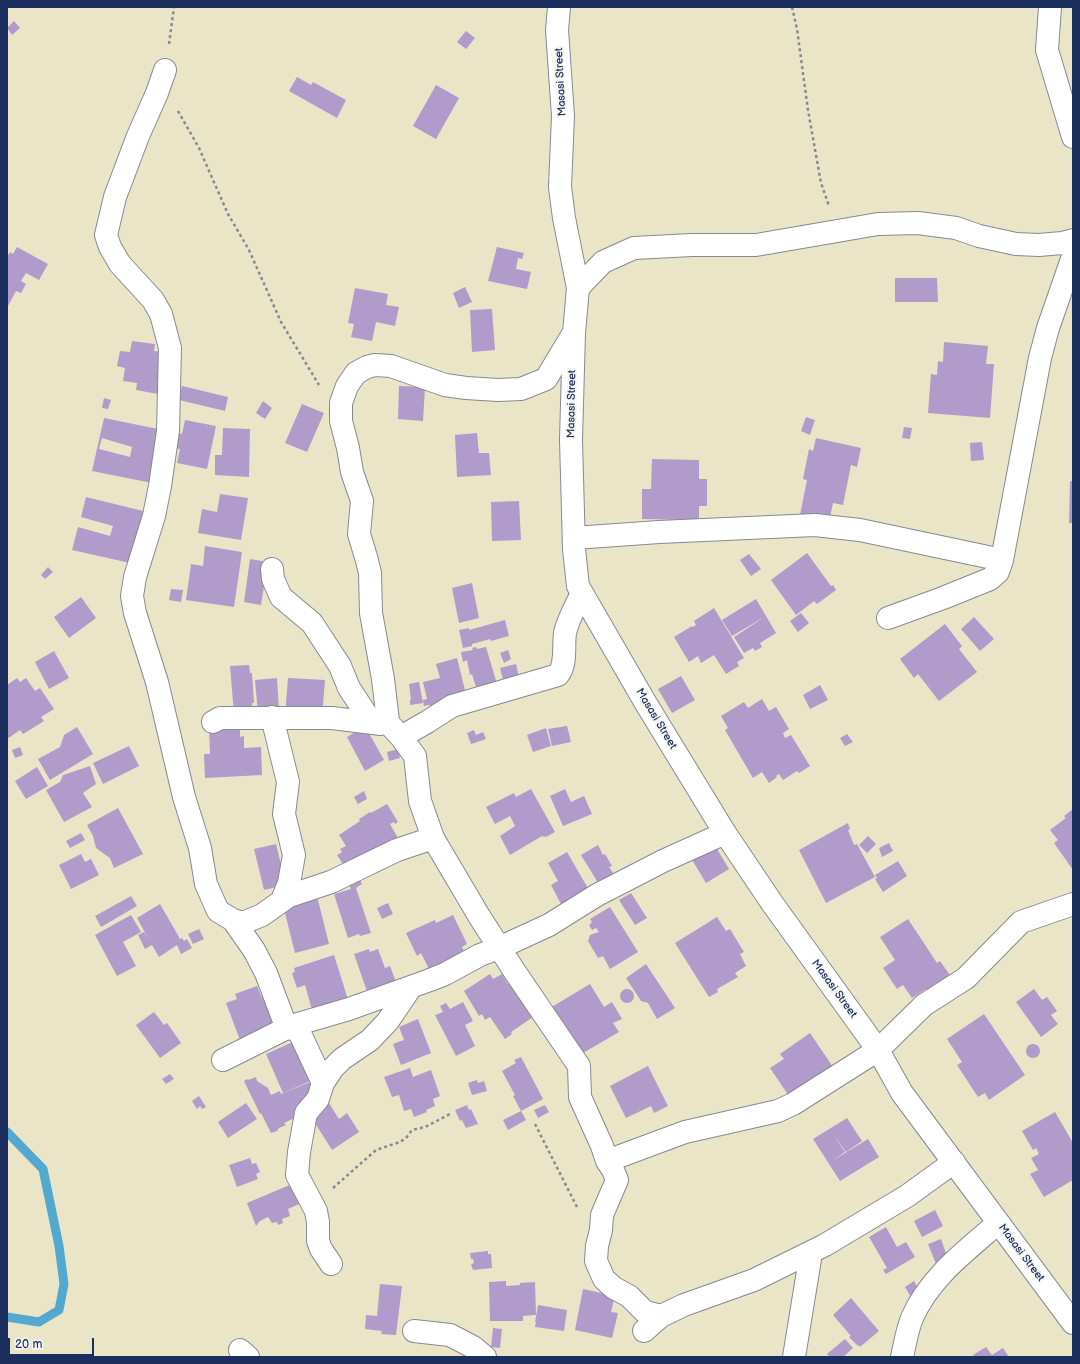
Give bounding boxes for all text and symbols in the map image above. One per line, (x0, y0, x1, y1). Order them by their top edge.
street label: Masasi Street (553, 47, 569, 117)
street label: Masasi Street (565, 370, 579, 438)
street label: Masasi Street (633, 686, 679, 752)
street label: Masasi Street (809, 957, 859, 1021)
street label: Masasi Street (995, 1222, 1047, 1284)
scale bar (10, 1330, 96, 1356)
text: 20 m (15, 1337, 42, 1352)

